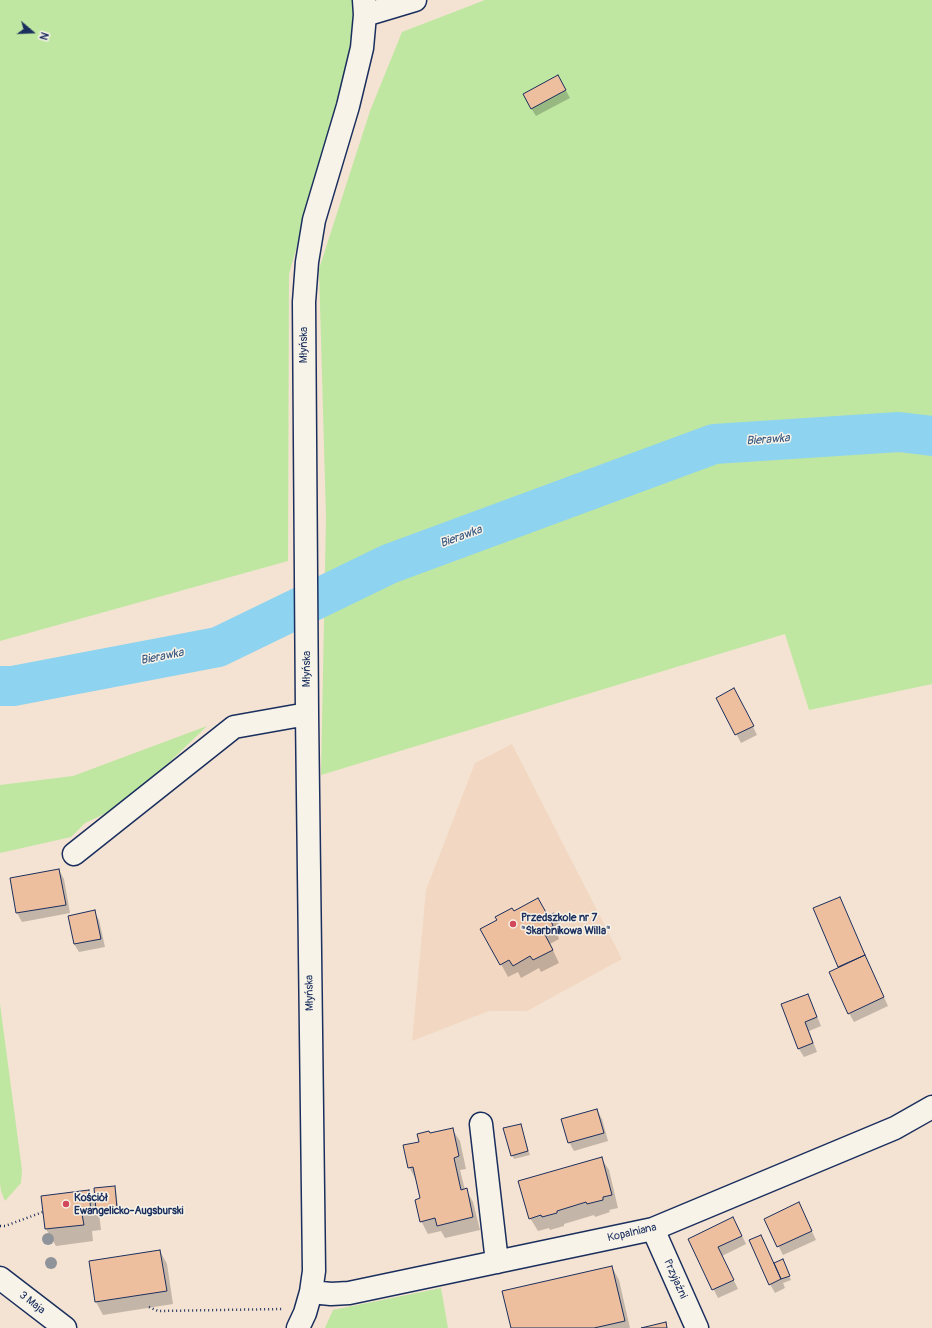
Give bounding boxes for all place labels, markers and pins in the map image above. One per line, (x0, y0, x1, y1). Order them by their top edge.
place label: Przedszkole nr 7 "Skarbnikowa Willa" (521, 911, 611, 937)
marker: Przedszkole nr 7 "Skarbnikowa Willa" (508, 919, 518, 929)
place label: Kościół Ewangelicko-Augsburski (74, 1191, 183, 1217)
marker: Kościół Ewangelicko-Augsburski (61, 1199, 71, 1209)

